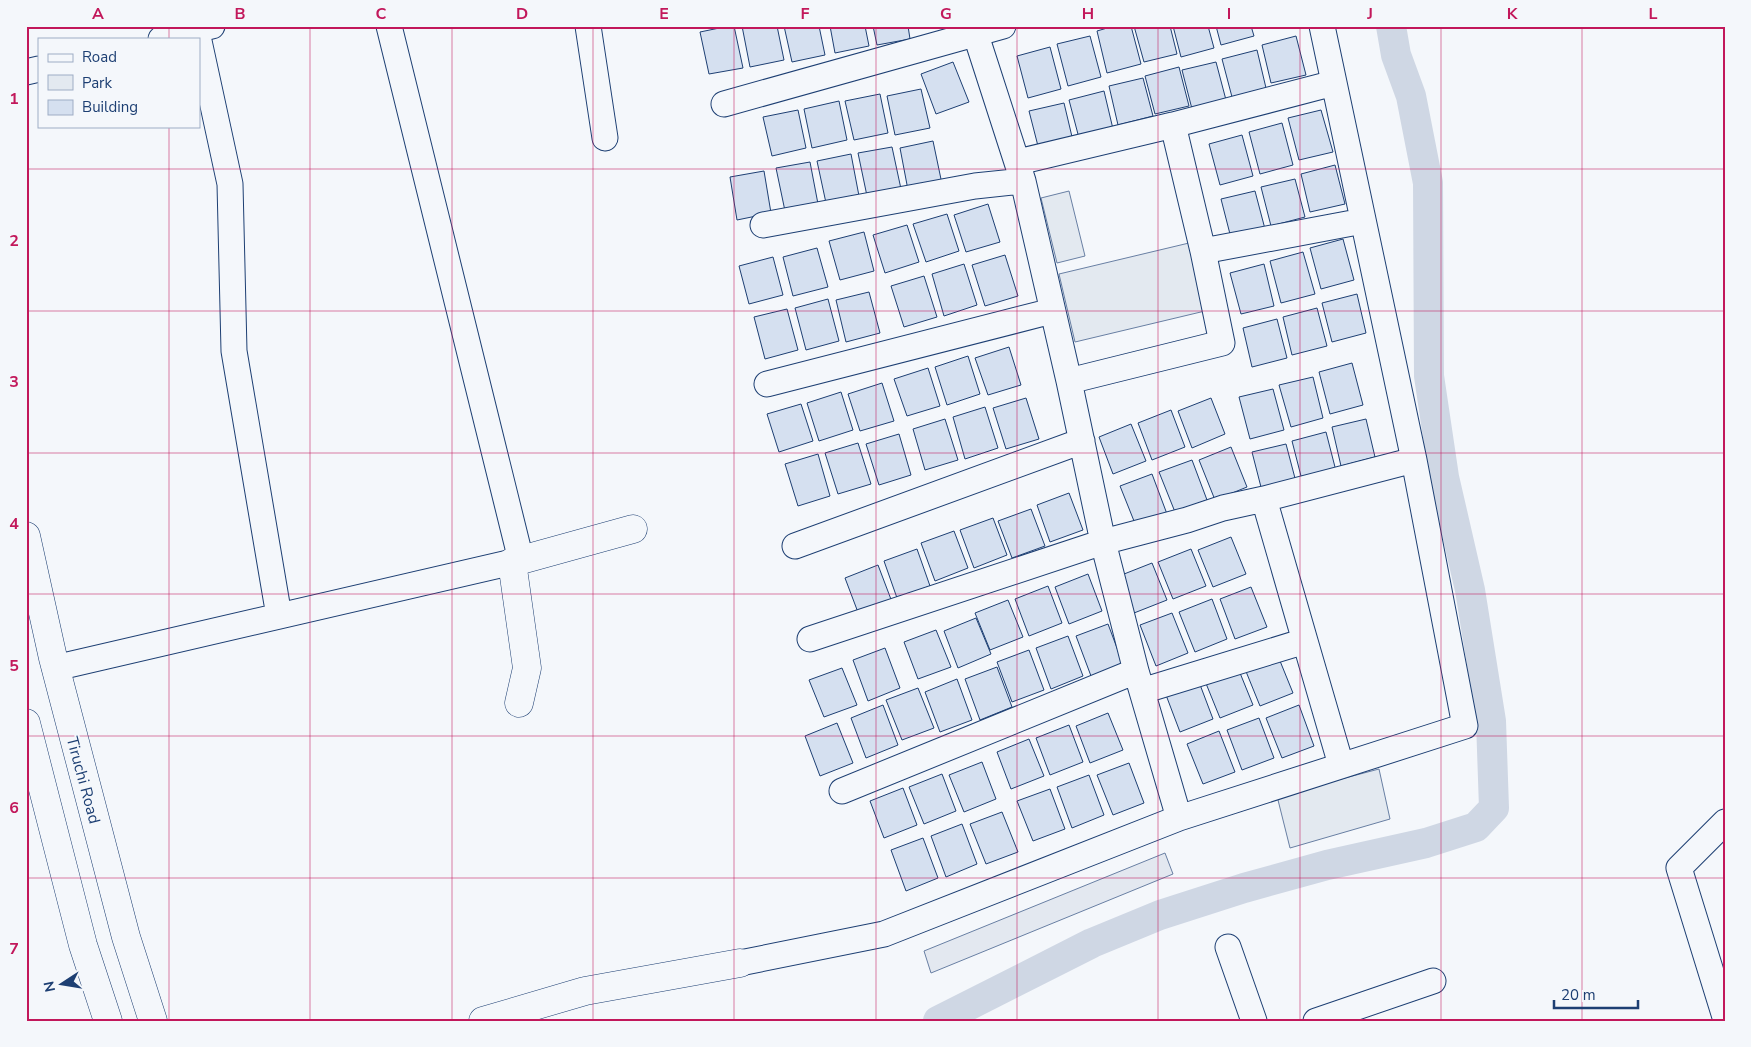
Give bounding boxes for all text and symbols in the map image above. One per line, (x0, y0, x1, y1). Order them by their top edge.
text: A (92, 3, 104, 25)
text: B (234, 3, 246, 25)
text: C (376, 3, 387, 25)
text: D (516, 3, 528, 25)
text: E (659, 3, 669, 25)
text: F (801, 3, 810, 25)
text: G (940, 3, 952, 25)
text: H (1082, 3, 1094, 25)
text: I (1227, 3, 1231, 25)
text: J (1366, 3, 1373, 25)
text: K (1507, 3, 1519, 25)
text: L (1649, 3, 1658, 25)
legend (38, 38, 200, 128)
text: Road (82, 47, 117, 67)
text: Park (82, 73, 112, 93)
text: 1 (9, 88, 19, 110)
text: Building (82, 97, 138, 117)
text: 2 (9, 230, 19, 252)
text: 3 (9, 371, 19, 393)
text: 4 (9, 513, 19, 535)
text: 5 (9, 655, 19, 677)
street label: Tiruchi Road (61, 734, 105, 826)
text: 6 (9, 797, 19, 819)
text: 7 (9, 938, 19, 960)
north arrow (38, 960, 88, 1010)
scale bar (1554, 977, 1637, 1009)
text: N (39, 979, 60, 994)
text: 20 m (1561, 985, 1596, 1005)

